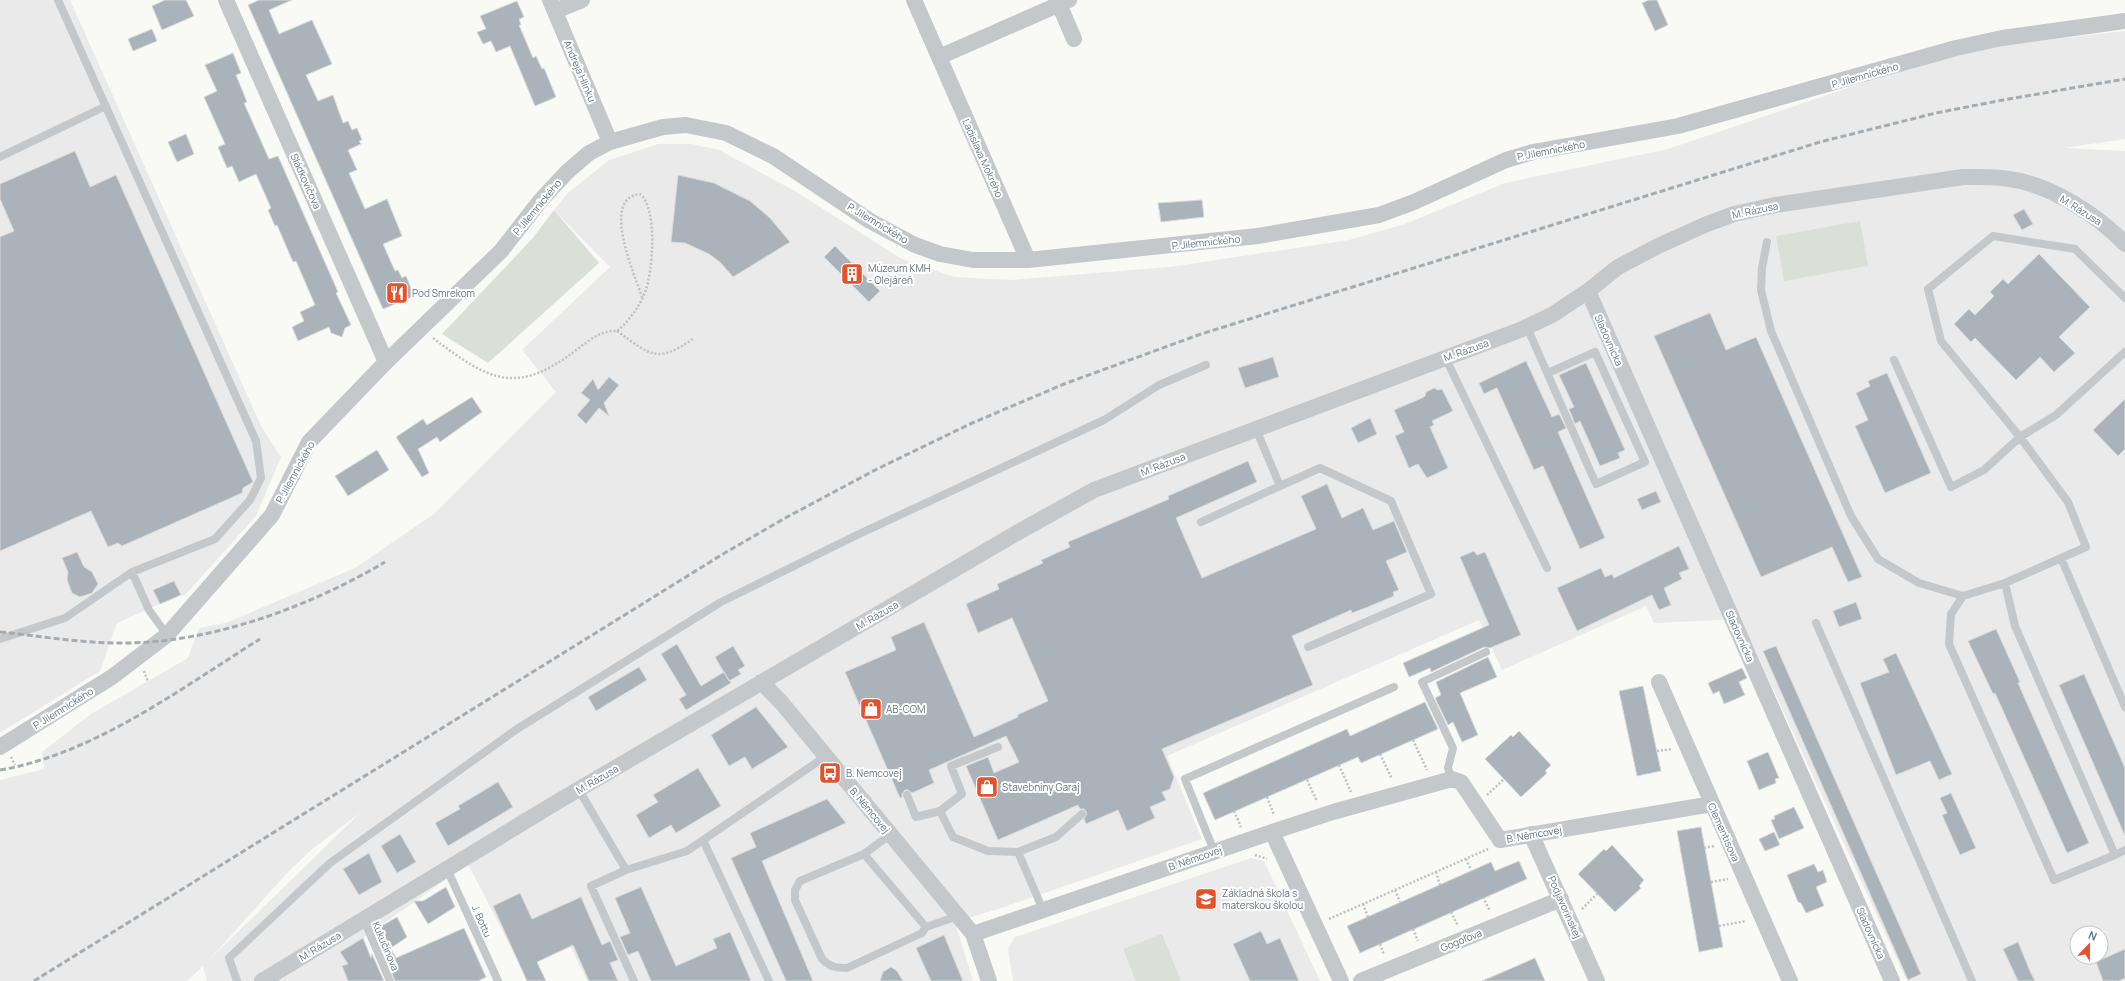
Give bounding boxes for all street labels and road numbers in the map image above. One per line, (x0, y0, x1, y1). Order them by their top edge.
street label: Andreja Hlinku (561, 38, 599, 104)
street label: P. Jilemnického (1830, 59, 1900, 91)
street label: Ladislava Mokrého (959, 116, 1007, 200)
street label: P. Jilemnického (1516, 137, 1586, 163)
street label: Sládkovičova (288, 151, 324, 211)
street label: P. Jilemnického (510, 176, 565, 238)
street label: M. Rázusa (2057, 192, 2105, 228)
street label: M. Rázusa (1731, 198, 1779, 222)
street label: P. Jilemnického (845, 199, 911, 247)
street label: P. Jilemnického (1171, 231, 1241, 253)
street label: Sladovnícka (1591, 312, 1627, 368)
street label: M. Rázusa (1442, 335, 1490, 365)
street label: P. Jilemnického (272, 438, 318, 505)
street label: M. Rázusa (1139, 449, 1187, 479)
street label: M. Rázusa (853, 597, 901, 633)
street label: Sladovnícka (1722, 608, 1758, 664)
street label: P. Jilemnického (30, 684, 96, 732)
street label: M. Rázusa (573, 761, 621, 797)
street label: B. Němcovej (847, 784, 893, 836)
street label: Clementisova (1705, 800, 1743, 864)
street label: B. Němcovej (1505, 822, 1563, 846)
street label: B. Němcovej (1166, 842, 1224, 874)
street label: Podjavorinskej (1545, 874, 1585, 940)
street label: J. Bottu (469, 903, 495, 939)
street label: Sladovnícka (1853, 905, 1889, 961)
street label: Kukučínova (369, 919, 403, 973)
street label: Gogoľova (1438, 925, 1484, 955)
street label: M. Rázusa (296, 928, 344, 964)

